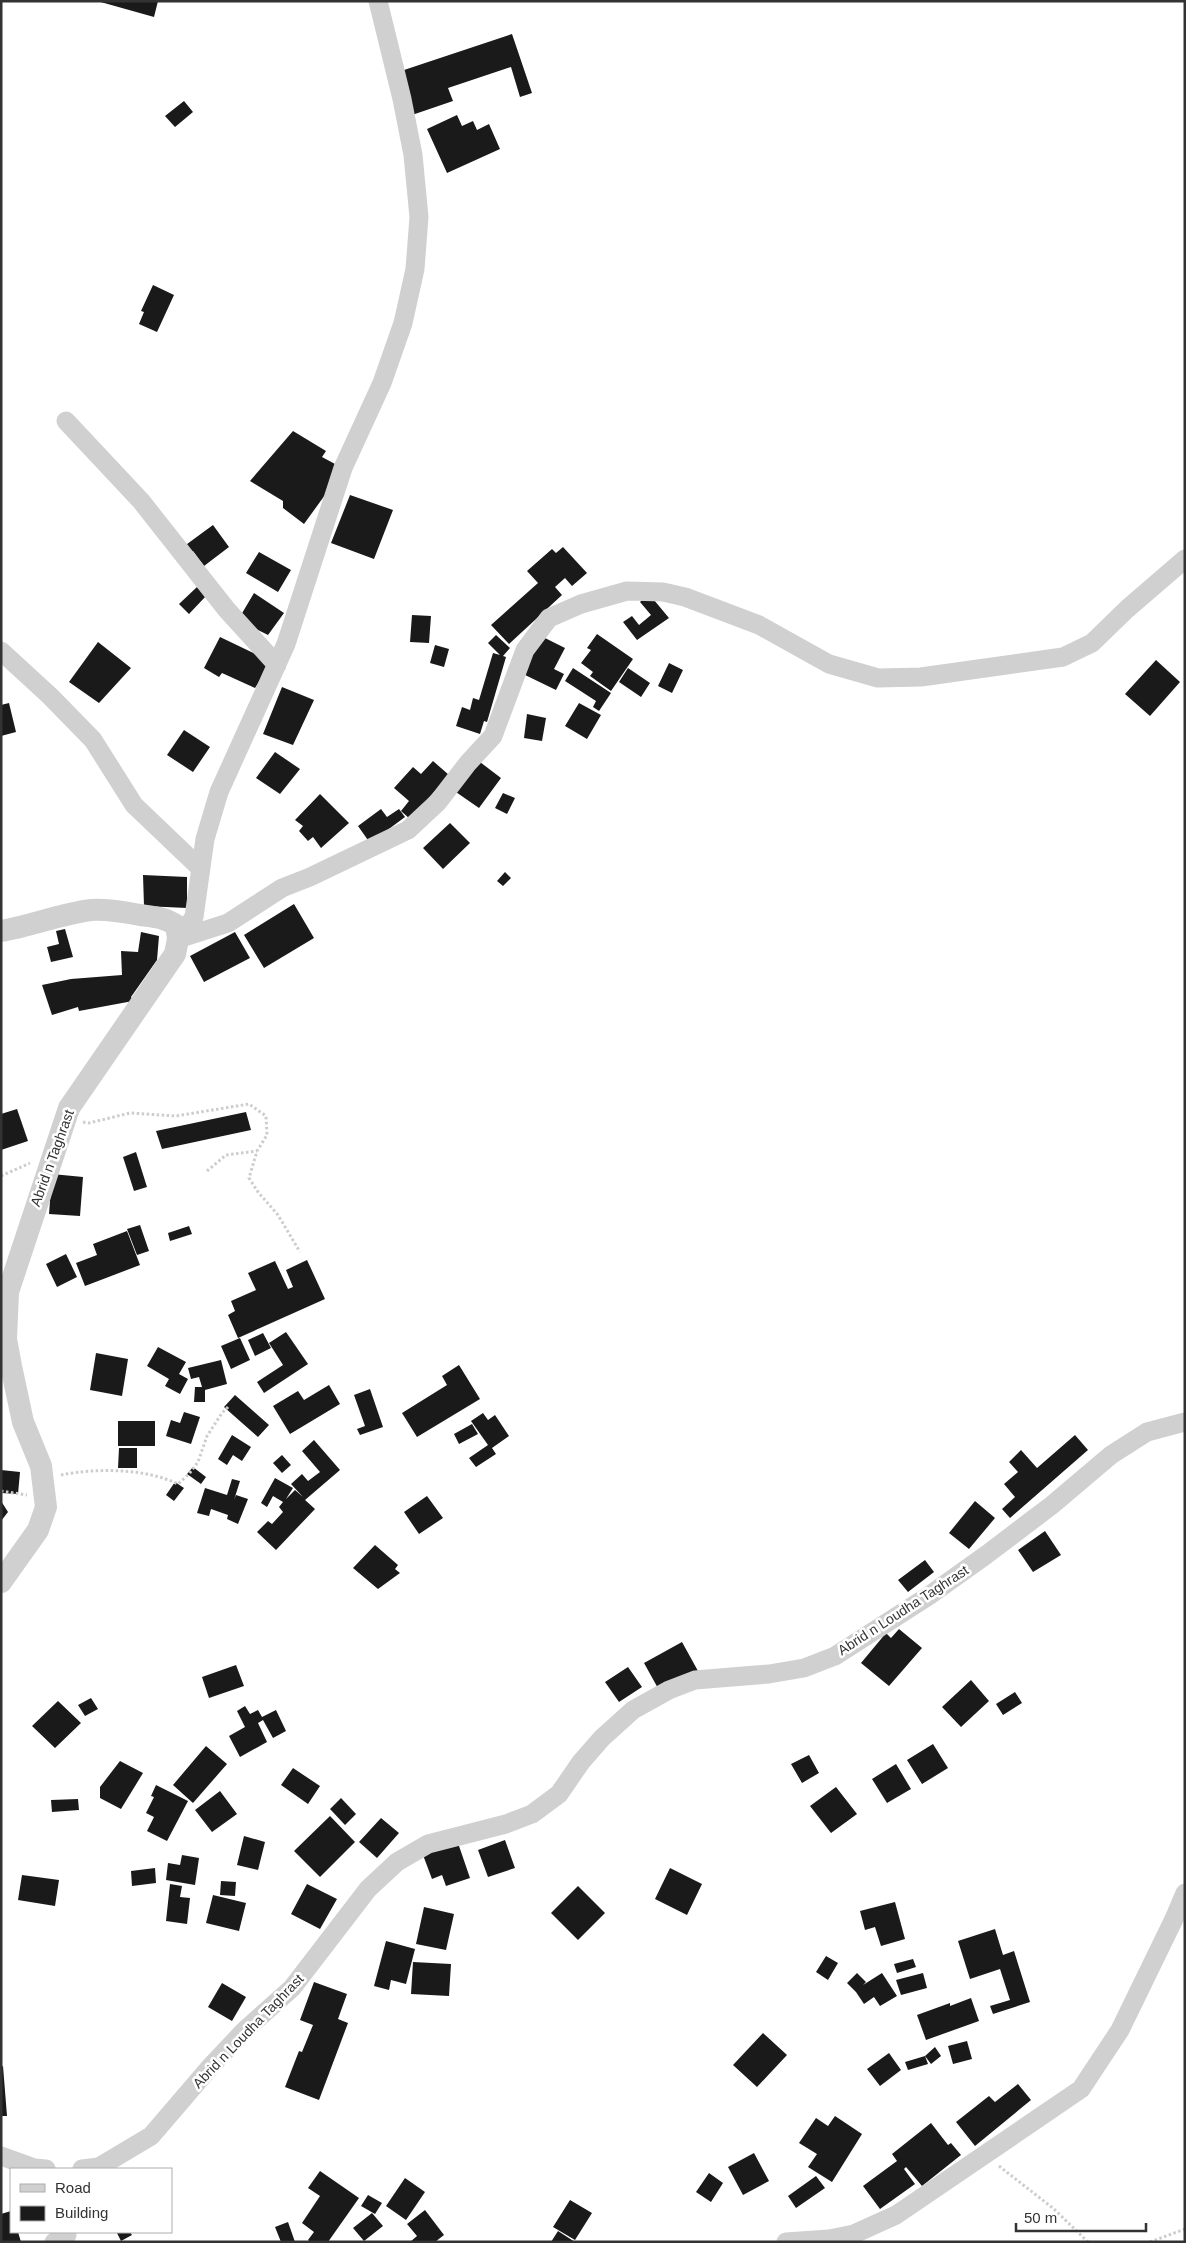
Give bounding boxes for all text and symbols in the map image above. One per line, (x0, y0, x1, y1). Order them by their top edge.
street label: Abrid n Taghrast (27, 1107, 77, 1209)
street label: Abrid n Loudha Taghrast (835, 1562, 971, 1658)
street label: Abrid n Loudha Taghrast (189, 1971, 307, 2091)
legend (10, 2168, 172, 2233)
text: Road (55, 2179, 91, 2196)
scale bar (1016, 2200, 1146, 2232)
text: Building (55, 2204, 108, 2221)
text: 50 m (1024, 2209, 1057, 2226)

